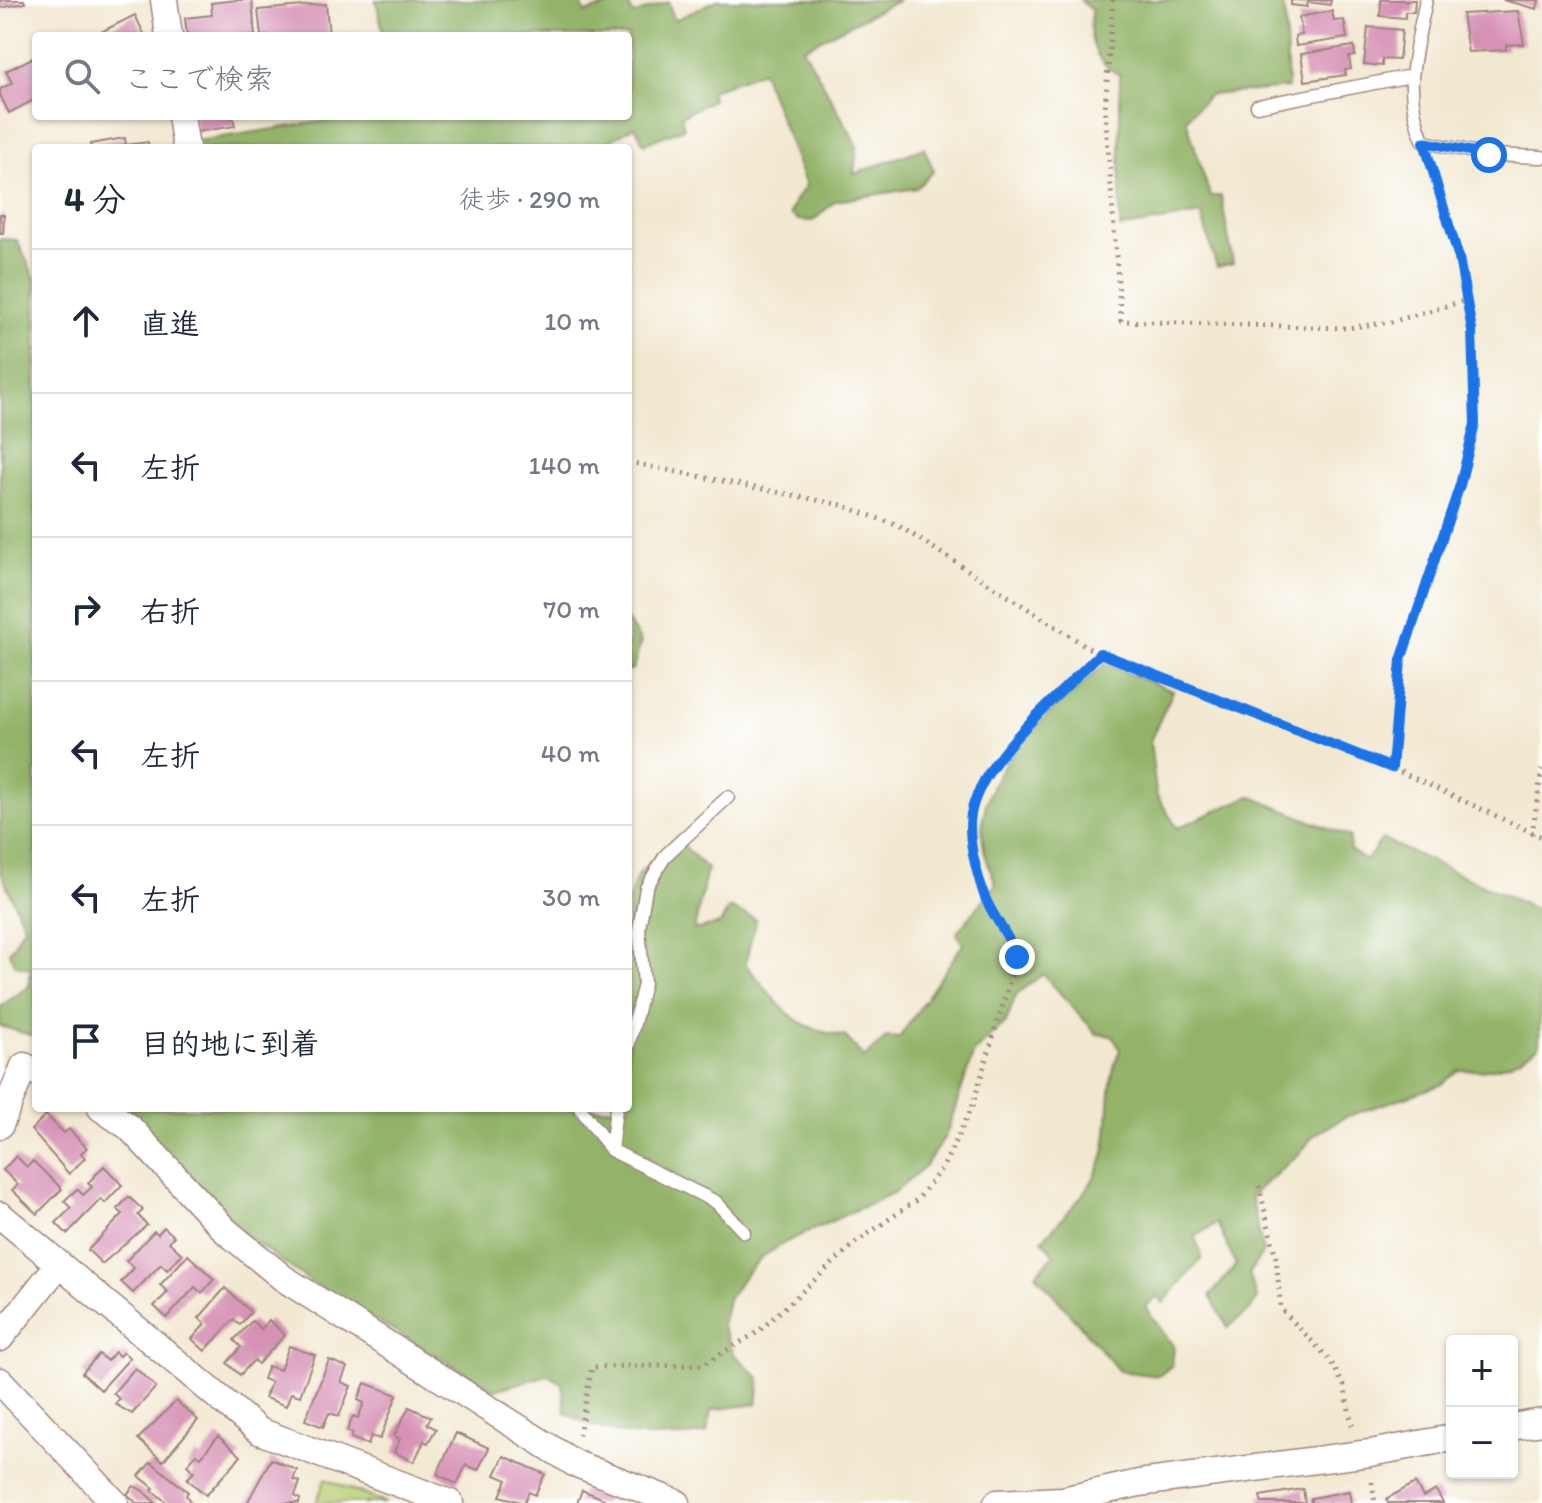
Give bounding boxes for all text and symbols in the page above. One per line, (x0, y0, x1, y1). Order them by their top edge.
search box (32, 32, 632, 120)
icon: search (60, 54, 104, 98)
text: ここで検索 (124, 60, 274, 97)
route start (1471, 137, 1507, 173)
text: 4 分 (64, 179, 126, 220)
text: 徒歩 · 290 m (459, 183, 600, 215)
icon: ahead (64, 299, 108, 343)
text: 直進 (140, 305, 200, 342)
text: 10 m (544, 305, 600, 337)
icon: left (64, 443, 108, 487)
text: 左折 (140, 449, 200, 486)
text: 140 m (529, 449, 600, 481)
icon: right (64, 587, 108, 631)
text: 右折 (140, 593, 200, 630)
text: 70 m (543, 593, 600, 625)
icon: left (64, 731, 108, 775)
text: 左折 (140, 737, 200, 774)
text: 40 m (541, 737, 600, 769)
icon: left (64, 875, 108, 919)
text: 左折 (140, 881, 200, 918)
text: 30 m (542, 881, 600, 913)
route end (999, 939, 1035, 975)
icon: arrive (64, 1019, 108, 1063)
text: 目的地に到着 (140, 1025, 320, 1062)
map controls (1446, 1335, 1518, 1479)
button: + (1446, 1335, 1518, 1407)
button: − (1446, 1407, 1518, 1479)

